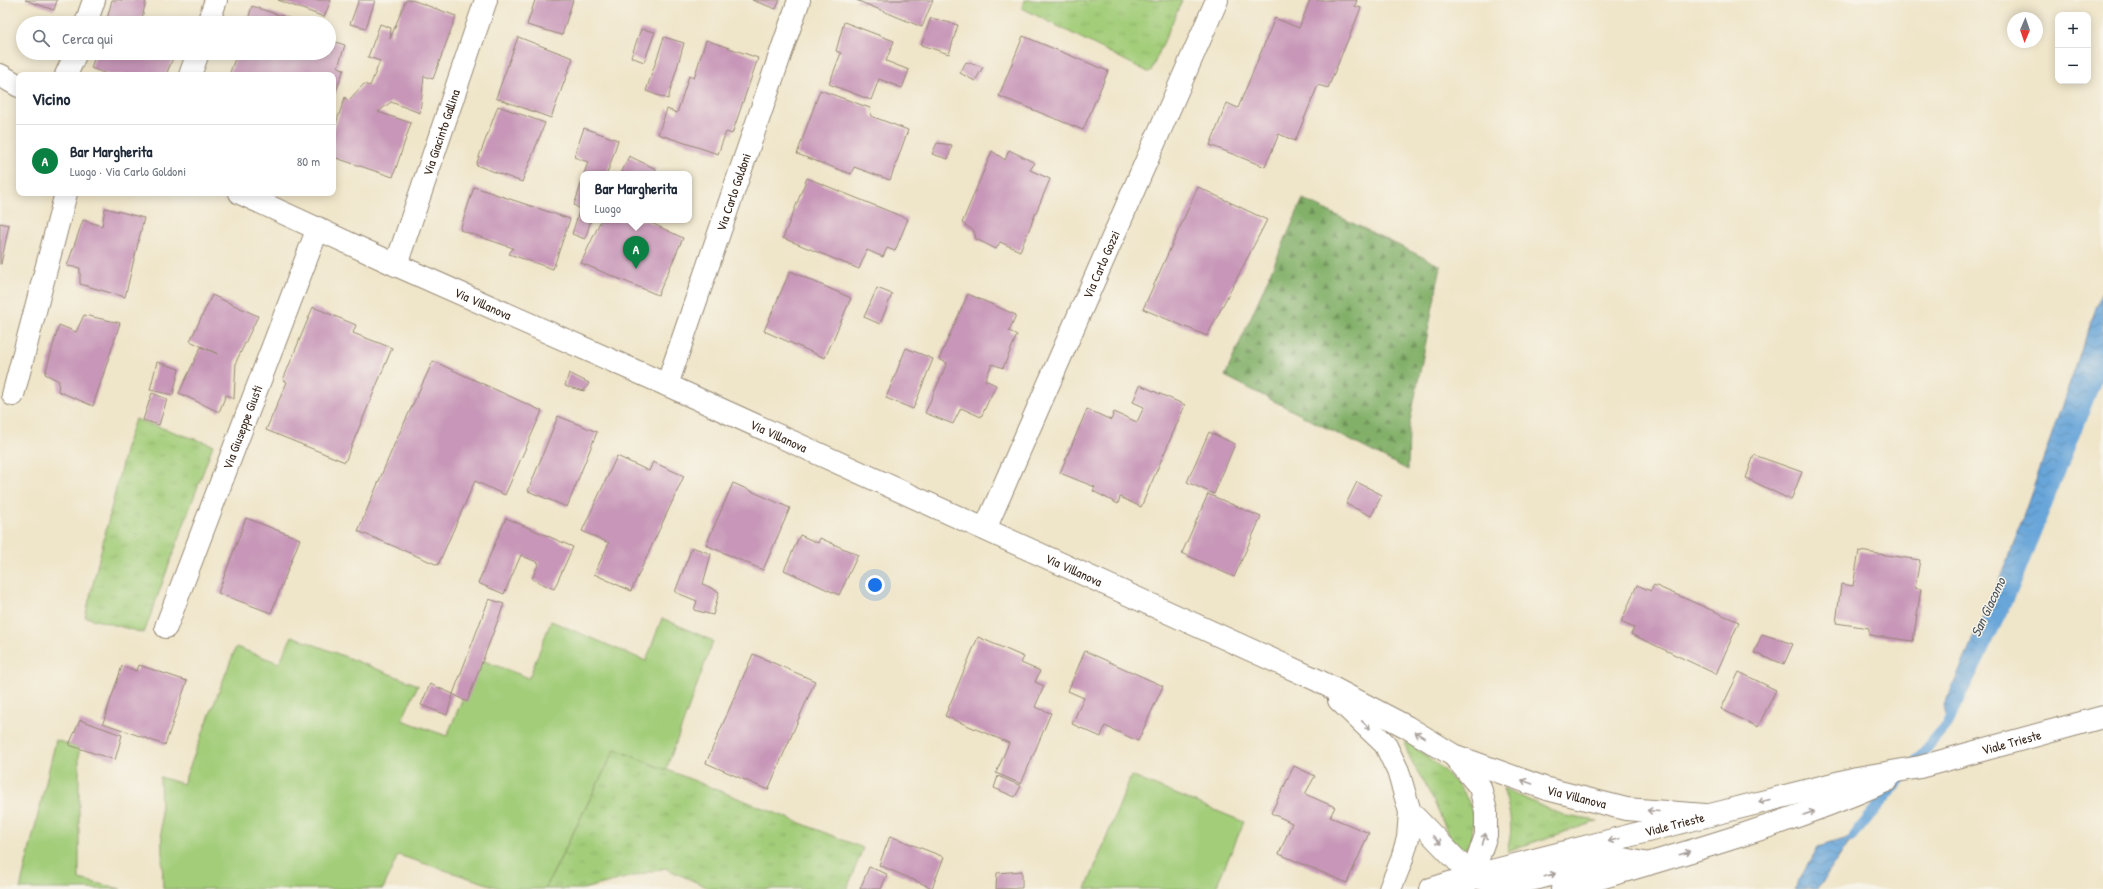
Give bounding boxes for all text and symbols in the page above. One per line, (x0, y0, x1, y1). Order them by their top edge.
north arrow (2007, 12, 2043, 48)
map controls (2055, 12, 2091, 84)
button: + (2055, 12, 2091, 48)
search box (16, 16, 336, 60)
icon: search (30, 27, 52, 49)
text: Cerca qui (62, 28, 113, 49)
button: − (2055, 48, 2091, 84)
text: Vicino (32, 87, 70, 110)
street label: Via Giacinto Gallina (418, 87, 464, 178)
text: Bar Margherita (70, 141, 152, 162)
street label: Via Carlo Goldoni (711, 151, 755, 233)
text: A (42, 152, 48, 170)
text: 80 m (297, 152, 320, 170)
text: Luogo · Via Carlo Goldoni (70, 162, 186, 180)
popup (580, 171, 692, 223)
text: Bar Margherita (595, 178, 677, 199)
text: Luogo (595, 199, 621, 217)
street label: Via Carlo Gozzi (1078, 227, 1124, 301)
pin: A (623, 236, 649, 269)
street label: Via Villanova (452, 283, 514, 324)
street label: Via Giuseppe Giusti (218, 382, 266, 472)
street label: Via Villanova (747, 415, 810, 457)
street label: Via Villanova (1042, 549, 1105, 590)
water label: San Giacomo (1966, 573, 2010, 639)
your location (865, 575, 885, 595)
one-way arrow (1361, 721, 1371, 730)
street label: Viale Trieste (1980, 725, 2043, 759)
one-way arrow (1414, 730, 1426, 738)
one-way arrow (1521, 777, 1533, 785)
street label: Via Villanova (1545, 780, 1608, 813)
one-way arrow (1758, 798, 1771, 805)
one-way arrow (1647, 807, 1660, 815)
street label: Viale Trieste (1643, 808, 1706, 840)
one-way arrow (1803, 808, 1815, 816)
one-way arrow (1481, 833, 1488, 846)
one-way arrow (1433, 835, 1442, 845)
one-way arrow (1608, 836, 1621, 844)
one-way arrow (1679, 849, 1692, 856)
one-way arrow (1544, 871, 1557, 878)

